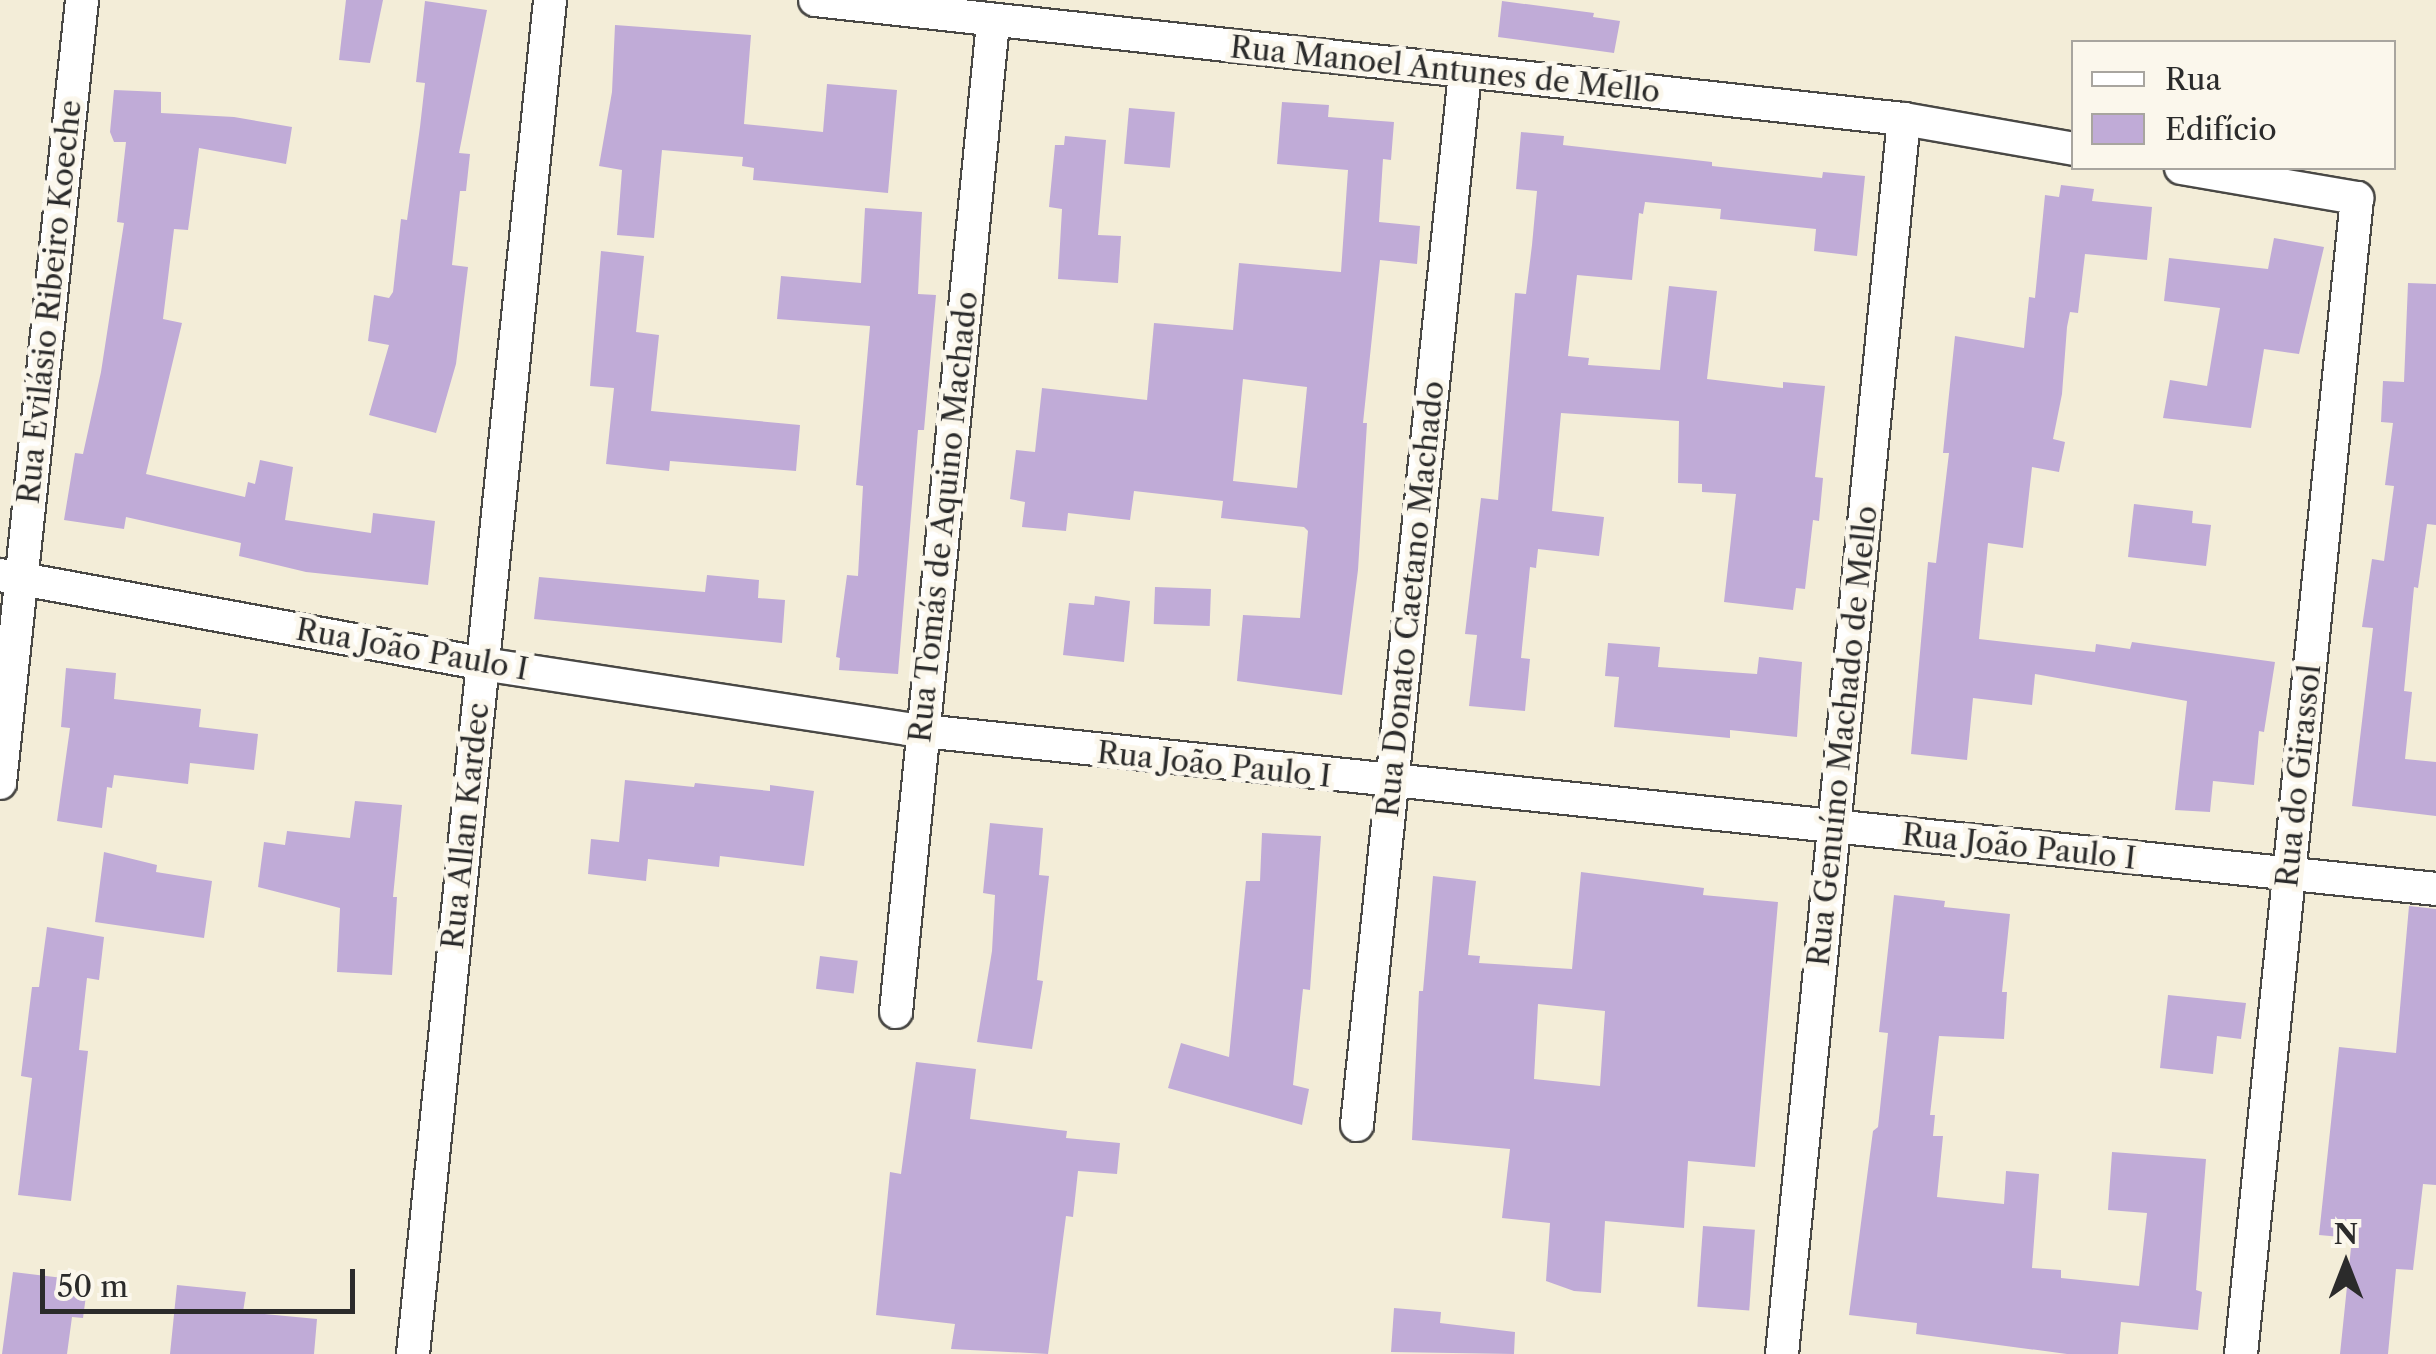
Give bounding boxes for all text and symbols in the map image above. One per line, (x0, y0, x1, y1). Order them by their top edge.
street label: Rua Manoel Antunes de Mello (1228, 29, 1662, 111)
legend (2071, 40, 2396, 170)
text: Rua (2165, 61, 2221, 98)
street label: Rua Evilásio Ribeiro Koeche (11, 98, 89, 506)
text: Edifício (2165, 111, 2277, 148)
street label: Rua Tomás de Aquino Machado (902, 289, 986, 745)
street label: Rua Donato Caetano Machado (1370, 379, 1452, 819)
street label: Rua Genuíno Machado de Mello (1801, 504, 1885, 968)
street label: Rua João Paulo I (293, 612, 531, 688)
street label: Rua do Girassol (2269, 663, 2329, 889)
street label: Rua Allan Kardec (435, 700, 497, 952)
street label: Rua João Paulo I (1095, 735, 1333, 795)
street label: Rua João Paulo I (1900, 817, 2138, 877)
north arrow (2296, 1214, 2396, 1314)
text: N (2334, 1217, 2358, 1251)
scale bar (45, 1249, 360, 1311)
text: 50 m (57, 1268, 128, 1305)

